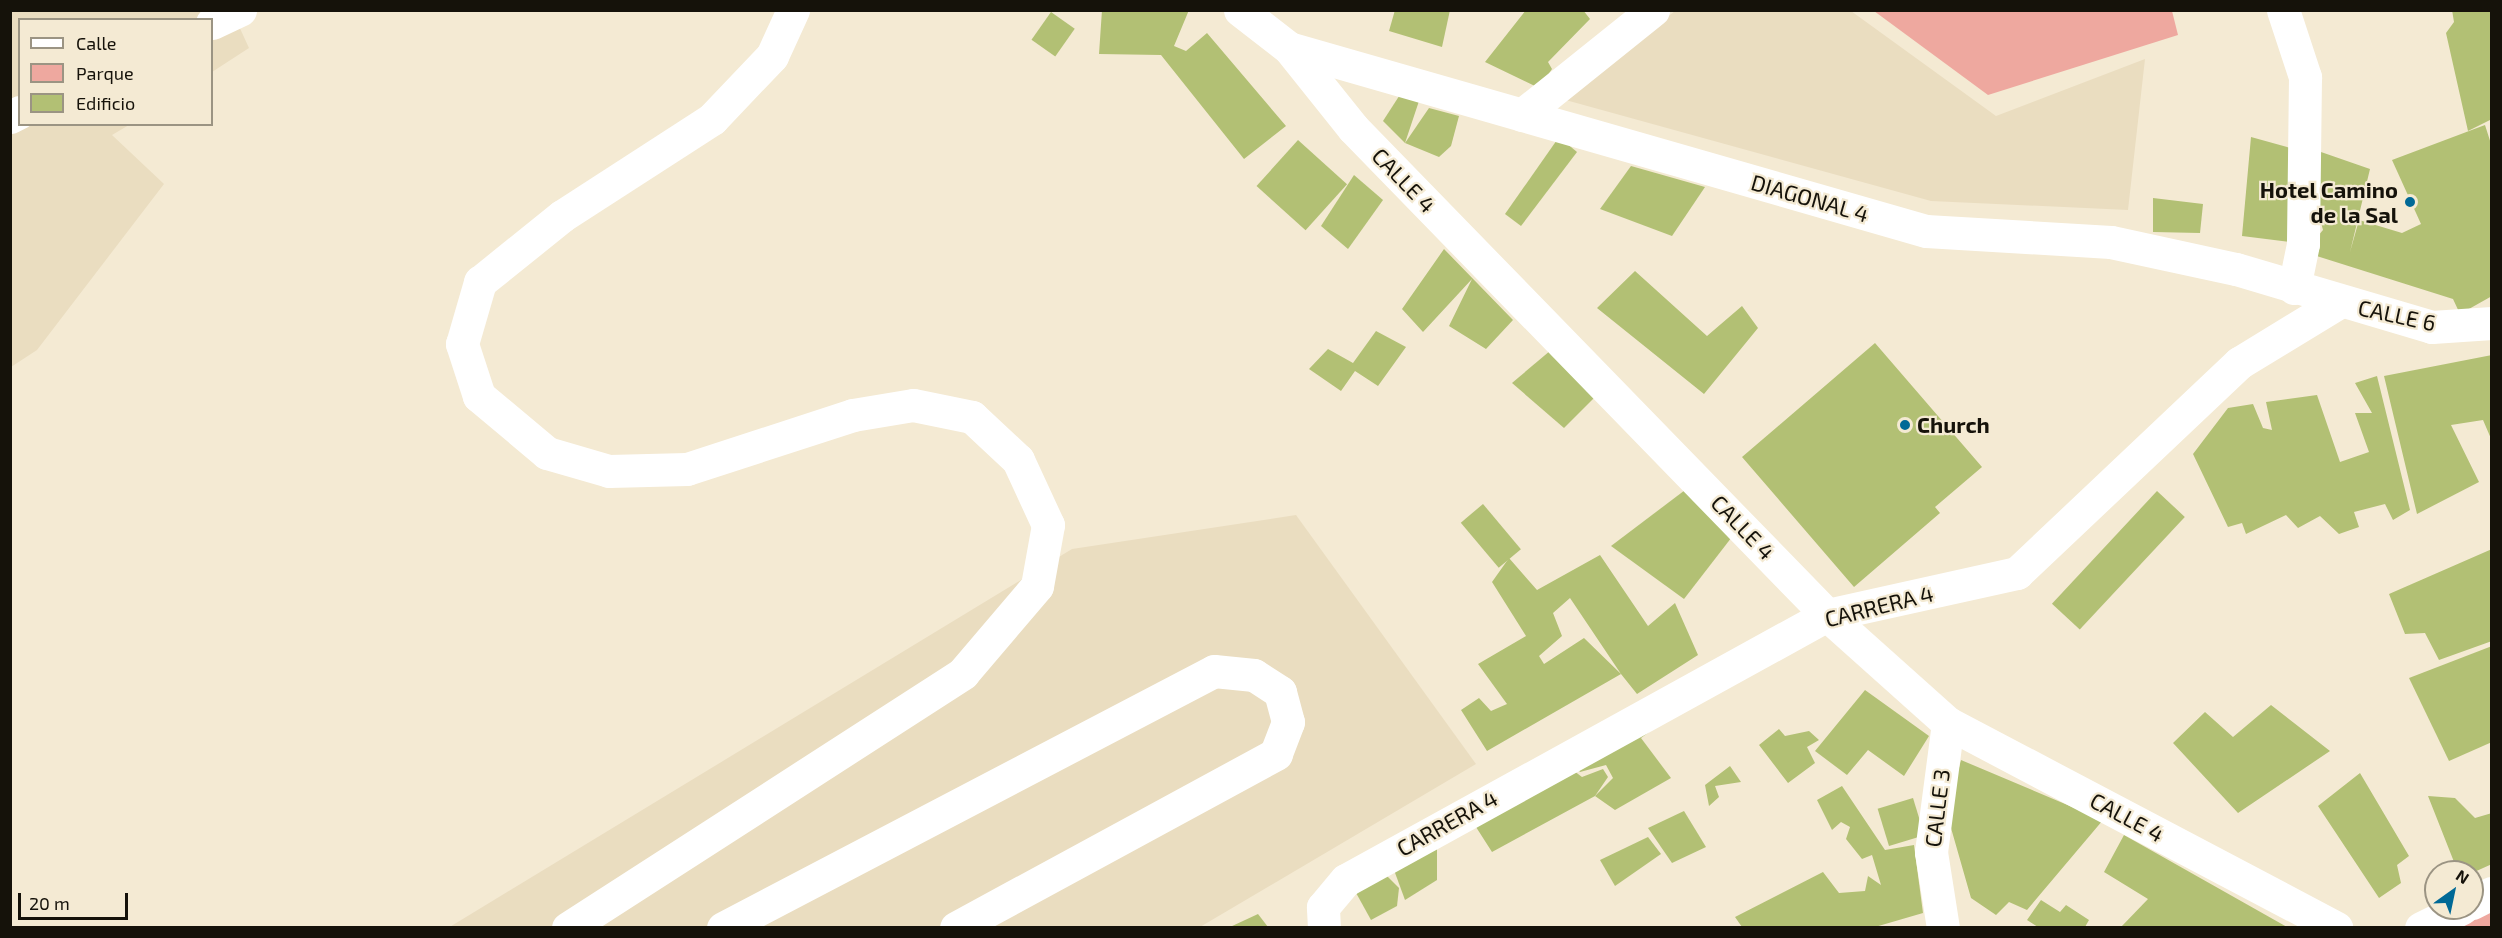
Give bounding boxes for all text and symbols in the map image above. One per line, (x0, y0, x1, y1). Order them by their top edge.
legend (18, 18, 213, 126)
text: Calle (76, 32, 117, 54)
text: Parque (76, 62, 134, 84)
text: Edificio (76, 92, 135, 114)
street label: CALLE 4 (1367, 142, 1441, 218)
street label: DIAGONAL 4 (1748, 169, 1872, 227)
place label: Hotel Camino de la Sal (2259, 176, 2398, 228)
marker: Hotel Camino de la Sal (2403, 195, 2417, 209)
street label: CALLE 6 (2356, 294, 2438, 336)
place label: Church (1917, 412, 1990, 438)
marker: Church (1898, 418, 1912, 432)
street label: CALLE 4 (1706, 489, 1780, 565)
street label: CARRERA 4 (1822, 580, 1936, 632)
street label: CALLE 3 (1919, 768, 1955, 848)
street label: CARRERA 4 (1392, 784, 1502, 862)
street label: CALLE 4 (2086, 787, 2168, 847)
north arrow (2424, 860, 2484, 920)
text: N (2453, 865, 2473, 887)
scale bar (21, 881, 130, 919)
text: 20 m (29, 892, 70, 914)

